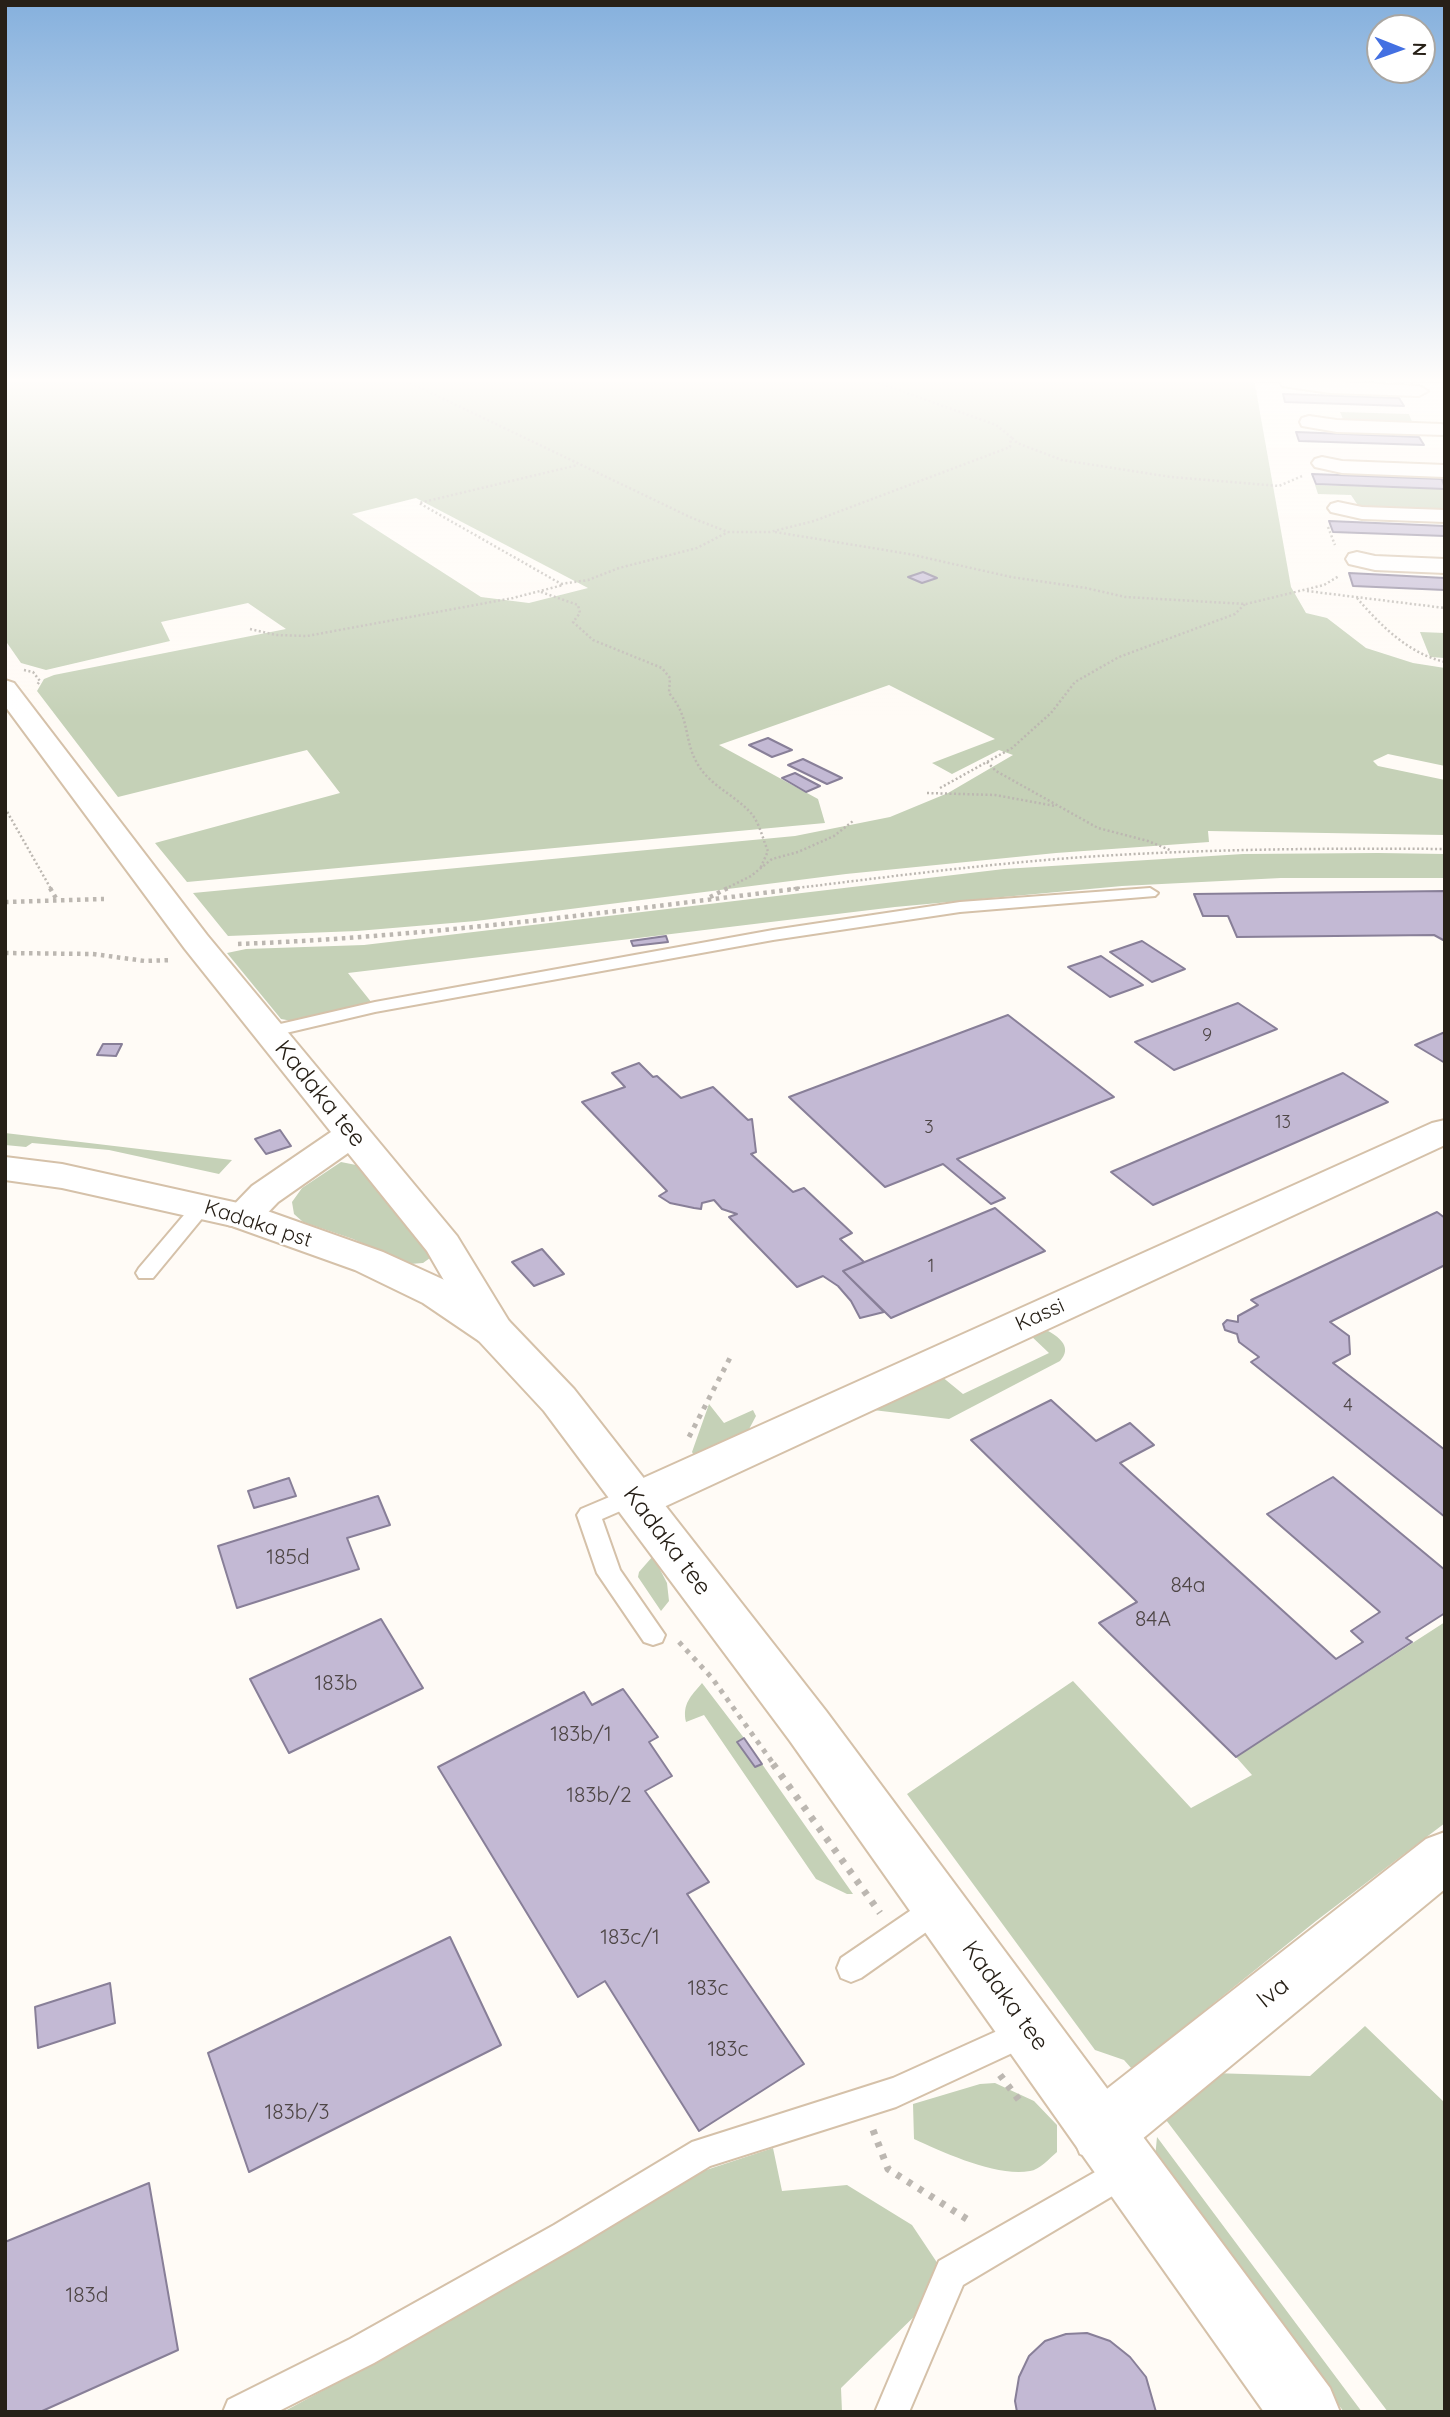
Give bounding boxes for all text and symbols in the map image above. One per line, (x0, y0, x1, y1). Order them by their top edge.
north arrow (1366, 14, 1436, 84)
text: N (1408, 42, 1432, 57)
house number: 9 (1202, 1025, 1212, 1047)
street label: Kadaka tee (268, 1035, 372, 1153)
house number: 13 (1275, 1112, 1291, 1134)
house number: 3 (924, 1117, 934, 1139)
street label: Kadaka pst (201, 1195, 315, 1253)
house number: 1 (928, 1256, 934, 1278)
street label: Kassi (1012, 1293, 1068, 1337)
house number: 4 (1343, 1395, 1353, 1417)
street label: Kadaka tee (617, 1481, 717, 1601)
house number: 185d (266, 1545, 310, 1571)
house number: 84a (1170, 1573, 1206, 1599)
house number: 84A (1135, 1607, 1171, 1633)
house number: 183b (315, 1671, 357, 1697)
house number: 183b/1 (550, 1722, 612, 1748)
house number: 183b/2 (566, 1783, 632, 1809)
house number: 183c/1 (600, 1925, 660, 1951)
street label: Kadaka tee (955, 1935, 1055, 2057)
street label: Iva (1251, 1971, 1295, 2015)
house number: 183c (688, 1976, 728, 2002)
house number: 183c (708, 2037, 748, 2063)
house number: 183b/3 (265, 2100, 329, 2126)
house number: 183d (66, 2283, 108, 2309)

